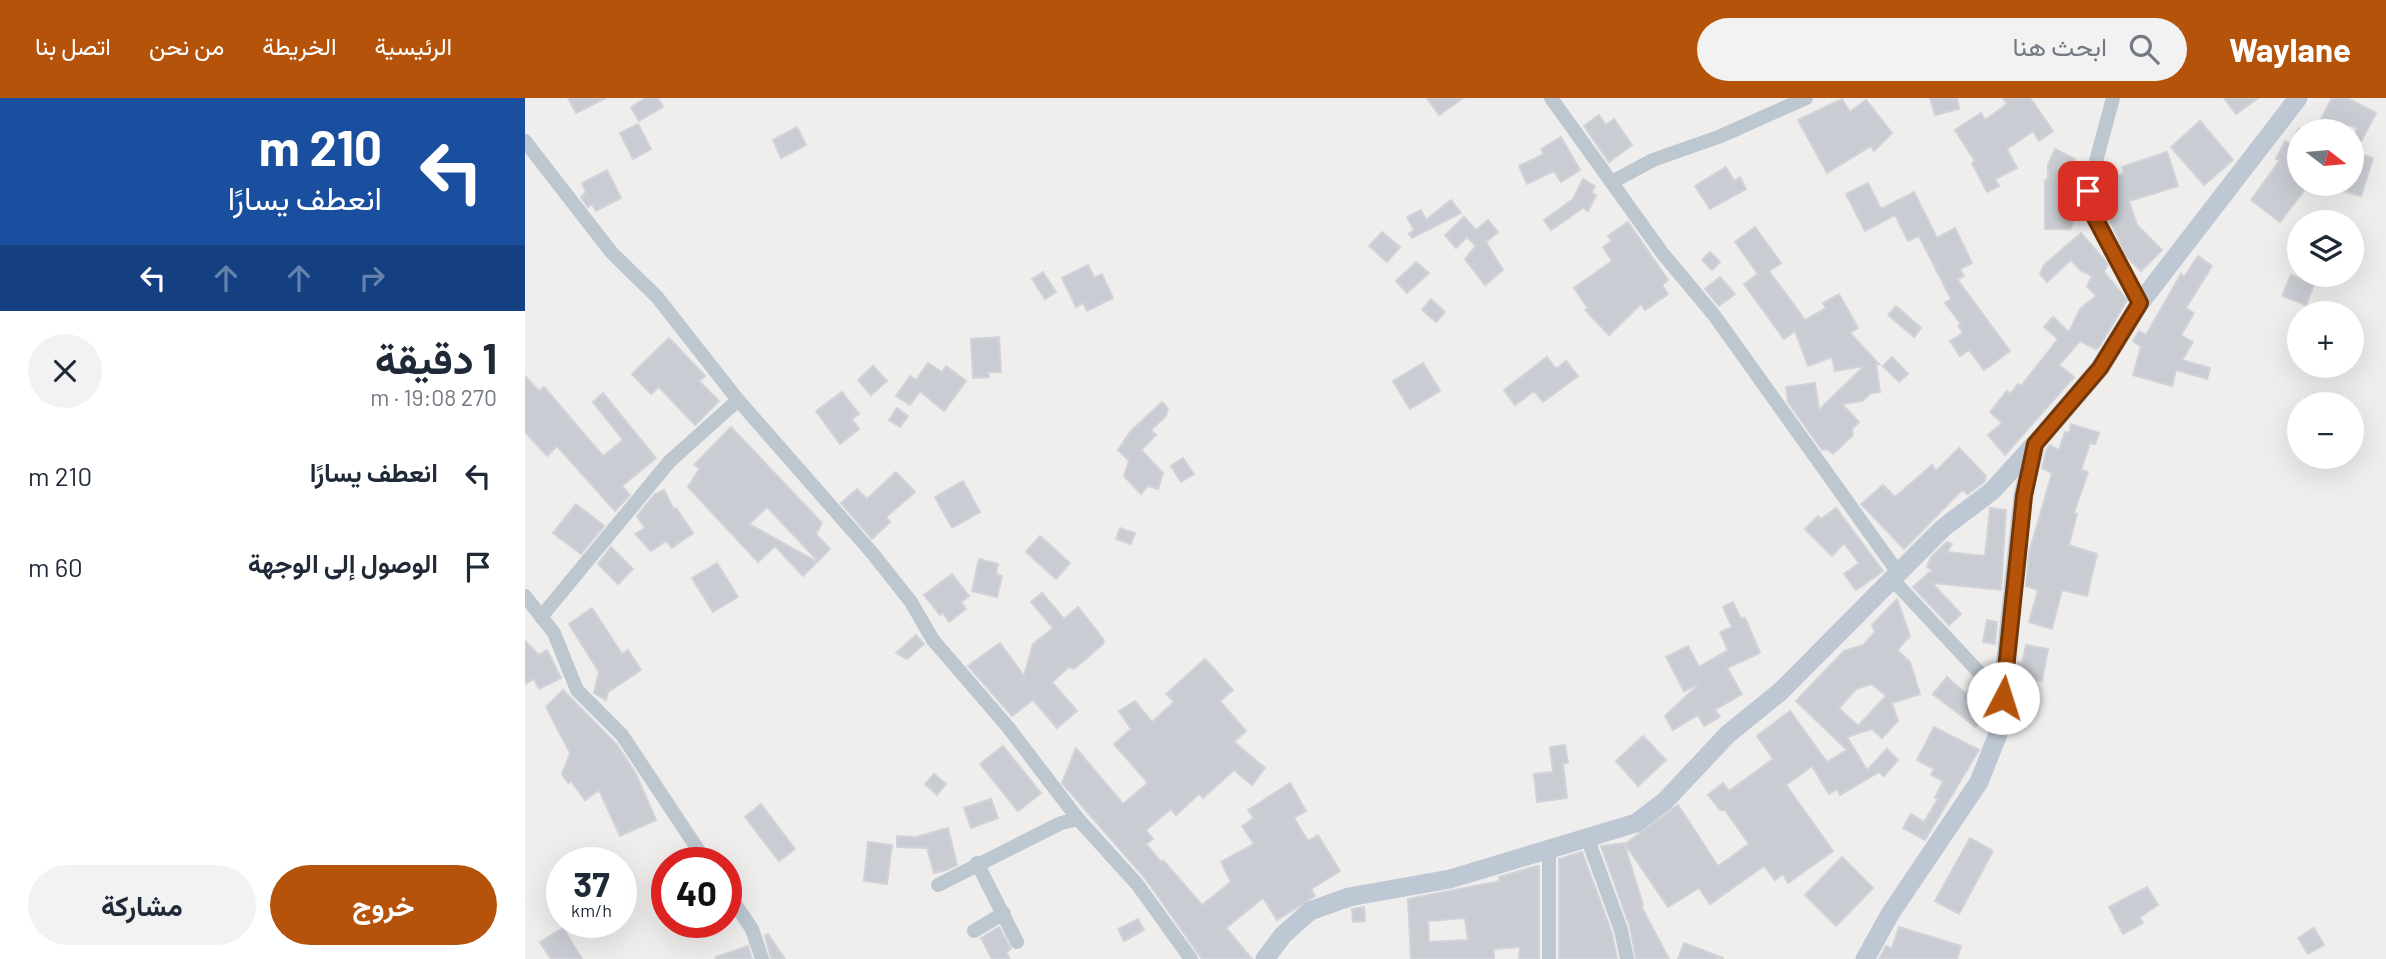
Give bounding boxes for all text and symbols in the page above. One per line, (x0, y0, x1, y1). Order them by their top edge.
search box (1697, 18, 2187, 81)
text: Waylane (2229, 29, 2351, 69)
text: ابحث هنا (2013, 30, 2107, 61)
icon: search (2125, 30, 2163, 68)
text: اتصل بنا (35, 31, 111, 60)
text: من نحن (149, 31, 224, 60)
text: الخريطة (262, 31, 337, 60)
text: الرئيسية (375, 31, 452, 60)
text: 210 m (259, 117, 382, 176)
north arrow (2287, 119, 2364, 196)
map controls (2287, 119, 2364, 469)
icon: left (406, 126, 497, 217)
pin (2058, 161, 2118, 221)
icon: arrive (2069, 172, 2107, 210)
text: انعطف يسارًا (228, 178, 382, 216)
button: layers (2287, 210, 2364, 287)
icon: left (134, 259, 172, 297)
icon: ahead (207, 259, 245, 297)
icon: ahead (280, 259, 318, 297)
icon: right (353, 259, 391, 297)
button: + (2287, 301, 2364, 378)
text: 1 دقيقة (375, 332, 497, 382)
button: close (28, 334, 102, 408)
text: 270 m · 19:08 (370, 383, 497, 411)
button: − (2287, 392, 2364, 469)
text: انعطف يسارًا (310, 456, 438, 487)
icon: left (459, 457, 497, 495)
text: 210 m (28, 460, 92, 491)
text: الوصول إلى الوجهة (248, 547, 438, 578)
icon: arrive (459, 548, 497, 586)
text: 60 m (28, 551, 83, 582)
position arrow (1966, 661, 2040, 735)
speed limit sign: 40 (651, 847, 742, 938)
text: 37 (573, 862, 610, 904)
button: مشاركة (28, 865, 256, 945)
button: خروج (270, 865, 497, 945)
text: km/h (571, 899, 612, 921)

